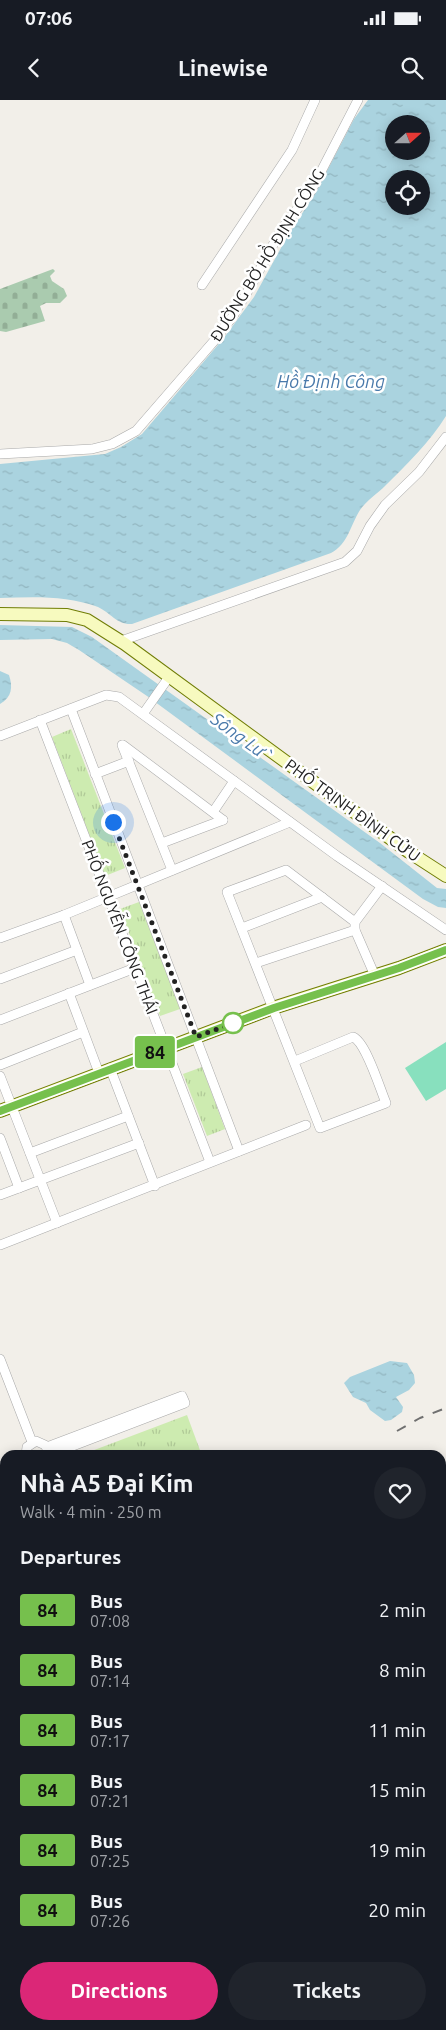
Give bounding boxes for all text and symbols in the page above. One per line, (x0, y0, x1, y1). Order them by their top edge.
text: 07:06 (25, 7, 73, 29)
icon: back (20, 54, 48, 82)
icon: search (398, 54, 426, 82)
text: Linewise (178, 55, 268, 80)
north arrow (385, 115, 430, 160)
map controls (385, 115, 430, 215)
street label: ĐƯỜNG BỜ HỒ ĐỊNH CÔNG (202, 162, 328, 345)
button: locate (385, 170, 430, 215)
water label: Hồ Định Công (277, 369, 385, 391)
water label: Sông Lừ (207, 707, 276, 765)
street label: PHỐ TRỊNH ĐÌNH CỬU (282, 751, 427, 865)
your location (101, 810, 126, 835)
street label: PHỐ NGUYỄN CÔNG THÁI (78, 835, 167, 1017)
unlabelled marker (222, 1012, 244, 1034)
line badge: 84 (132, 1036, 178, 1068)
text: 84 (145, 1042, 165, 1062)
button: heart (374, 1467, 426, 1519)
text: Nhà A5 Đại Kim (20, 1470, 194, 1497)
text: Walk · 4 min · 250 m (20, 1503, 162, 1521)
text: Departures (20, 1546, 121, 1568)
text: Bus (90, 1590, 123, 1612)
text: 2 min (379, 1599, 426, 1621)
text: 84 (37, 1600, 58, 1620)
text: 07:08 (90, 1612, 130, 1630)
text: Bus (90, 1650, 123, 1672)
text: 8 min (379, 1659, 426, 1681)
text: 84 (37, 1660, 58, 1680)
text: 07:14 (90, 1672, 130, 1690)
text: Bus (90, 1710, 123, 1732)
text: 11 min (368, 1719, 426, 1741)
text: 84 (37, 1720, 58, 1740)
text: 07:17 (90, 1732, 130, 1750)
text: Bus (90, 1770, 123, 1792)
text: 15 min (368, 1779, 426, 1801)
text: 84 (37, 1780, 58, 1800)
text: 07:21 (90, 1792, 130, 1810)
text: Bus (90, 1830, 123, 1852)
text: 19 min (368, 1839, 426, 1861)
text: 84 (37, 1840, 58, 1860)
text: 07:25 (90, 1852, 130, 1870)
text: Bus (90, 1890, 123, 1912)
text: 20 min (368, 1899, 426, 1921)
text: 84 (37, 1900, 58, 1920)
text: 07:26 (90, 1912, 130, 1930)
button: Directions (20, 1962, 218, 2020)
button: Tickets (228, 1962, 426, 2020)

